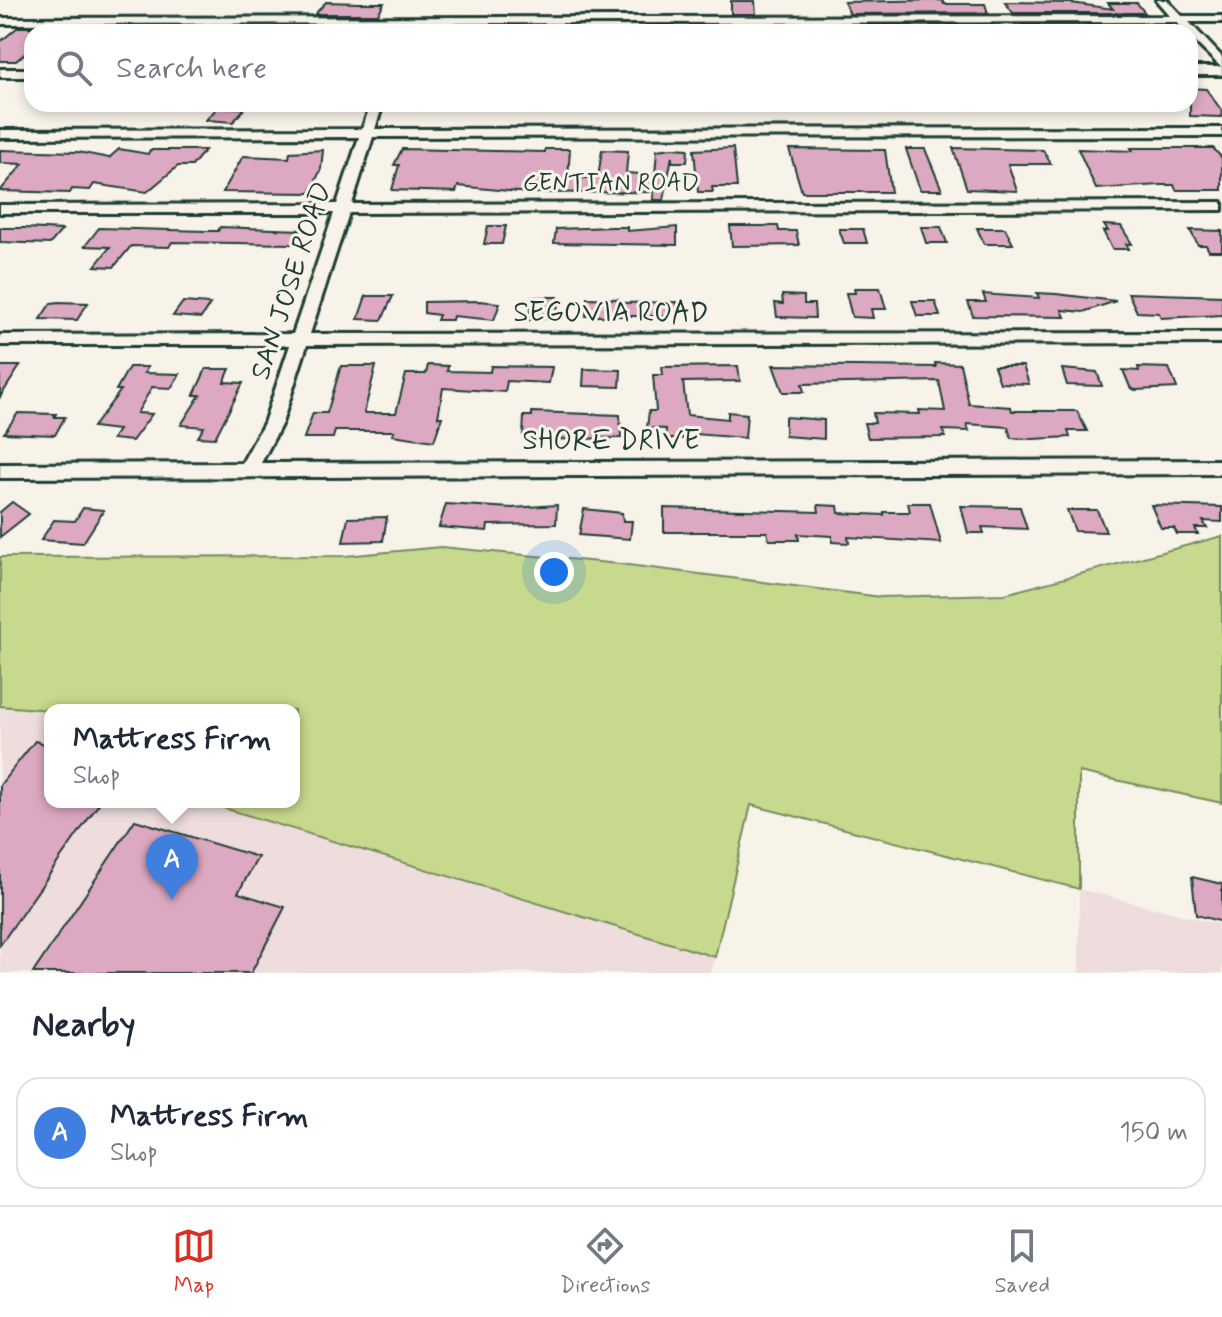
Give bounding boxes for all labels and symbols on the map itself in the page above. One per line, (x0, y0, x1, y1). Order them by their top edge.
street label: GENTIAN ROAD (523, 168, 699, 199)
street label: SAN JOSE ROAD (243, 177, 341, 385)
street label: SEGOVIA ROAD (513, 295, 709, 332)
street label: SHORE DRIVE (522, 423, 700, 460)
your location (534, 552, 574, 592)
pin: A (146, 834, 198, 900)

